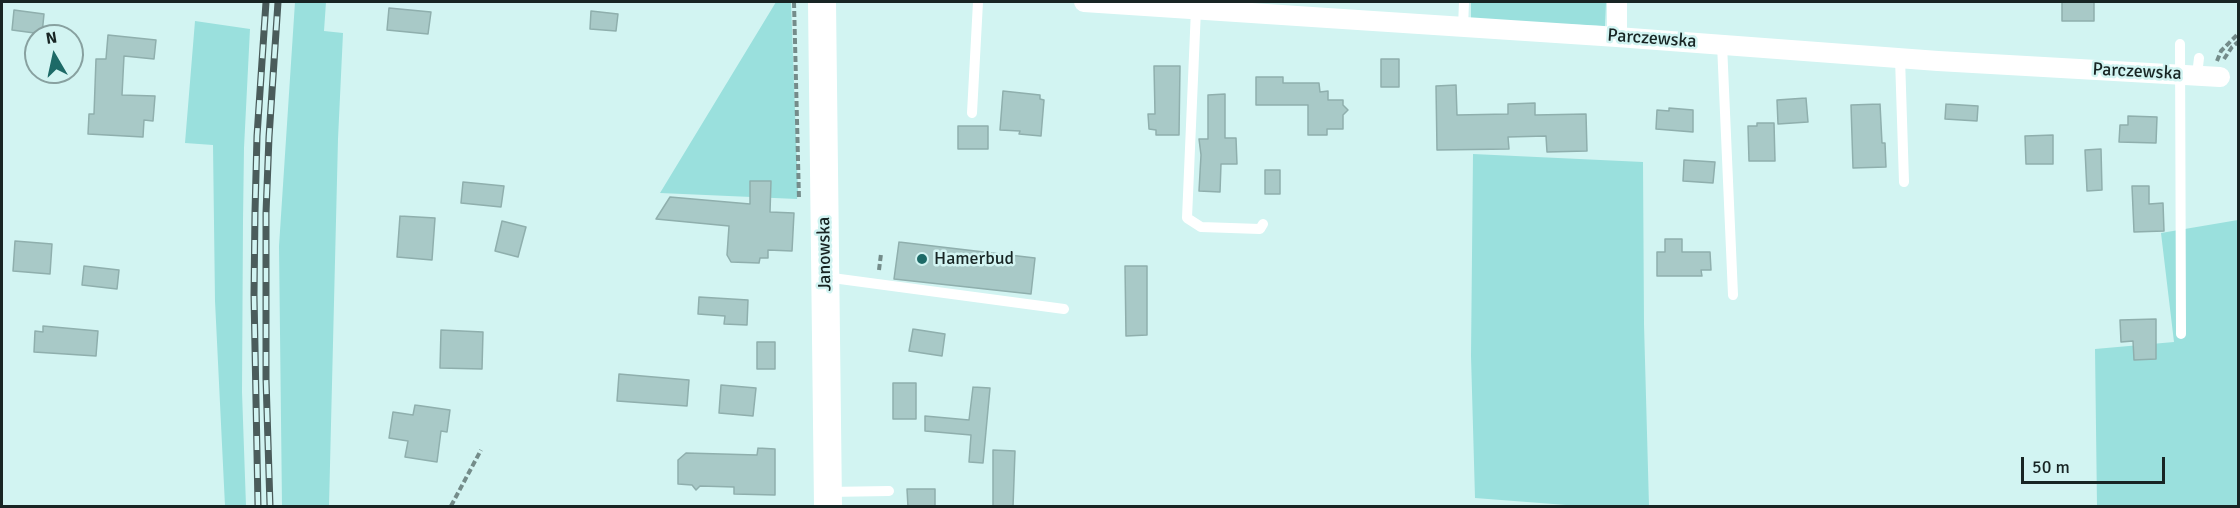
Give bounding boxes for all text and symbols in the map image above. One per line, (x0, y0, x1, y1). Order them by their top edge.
north arrow (24, 24, 84, 84)
street label: Parczewska (1607, 25, 1697, 53)
text: N (44, 27, 59, 49)
street label: Parczewska (2092, 59, 2182, 85)
street label: Janowska (814, 216, 836, 292)
place label: Hamerbud (934, 248, 1014, 270)
marker: Hamerbud (915, 252, 929, 266)
scale bar (2024, 445, 2168, 483)
text: 50 m (2032, 456, 2070, 478)

